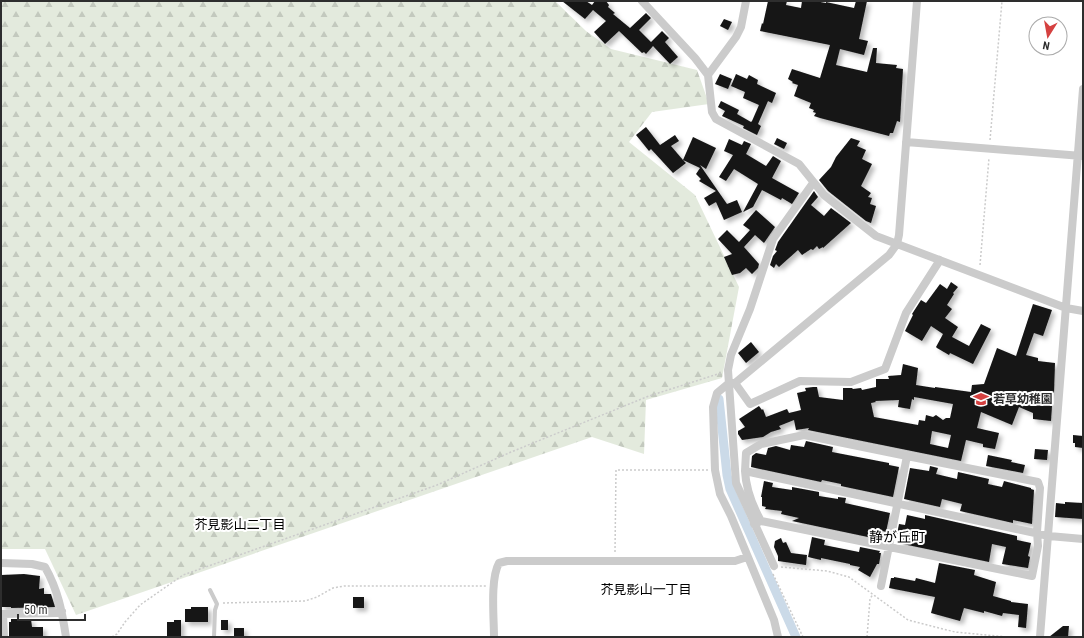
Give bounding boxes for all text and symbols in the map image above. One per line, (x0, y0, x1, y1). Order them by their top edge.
north arrow (1028, 16, 1068, 56)
text: N (1041, 38, 1051, 52)
school or university icon: 若草幼稚園 (972, 390, 990, 408)
place label: 若草幼稚園 (993, 392, 1053, 406)
district label: 芥見影山二丁目 (194, 517, 286, 532)
district label: 静が丘町 (869, 529, 925, 545)
district label: 芥見影山一丁目 (600, 582, 692, 597)
scale bar (18, 596, 85, 622)
text: 50 m (24, 603, 48, 617)

